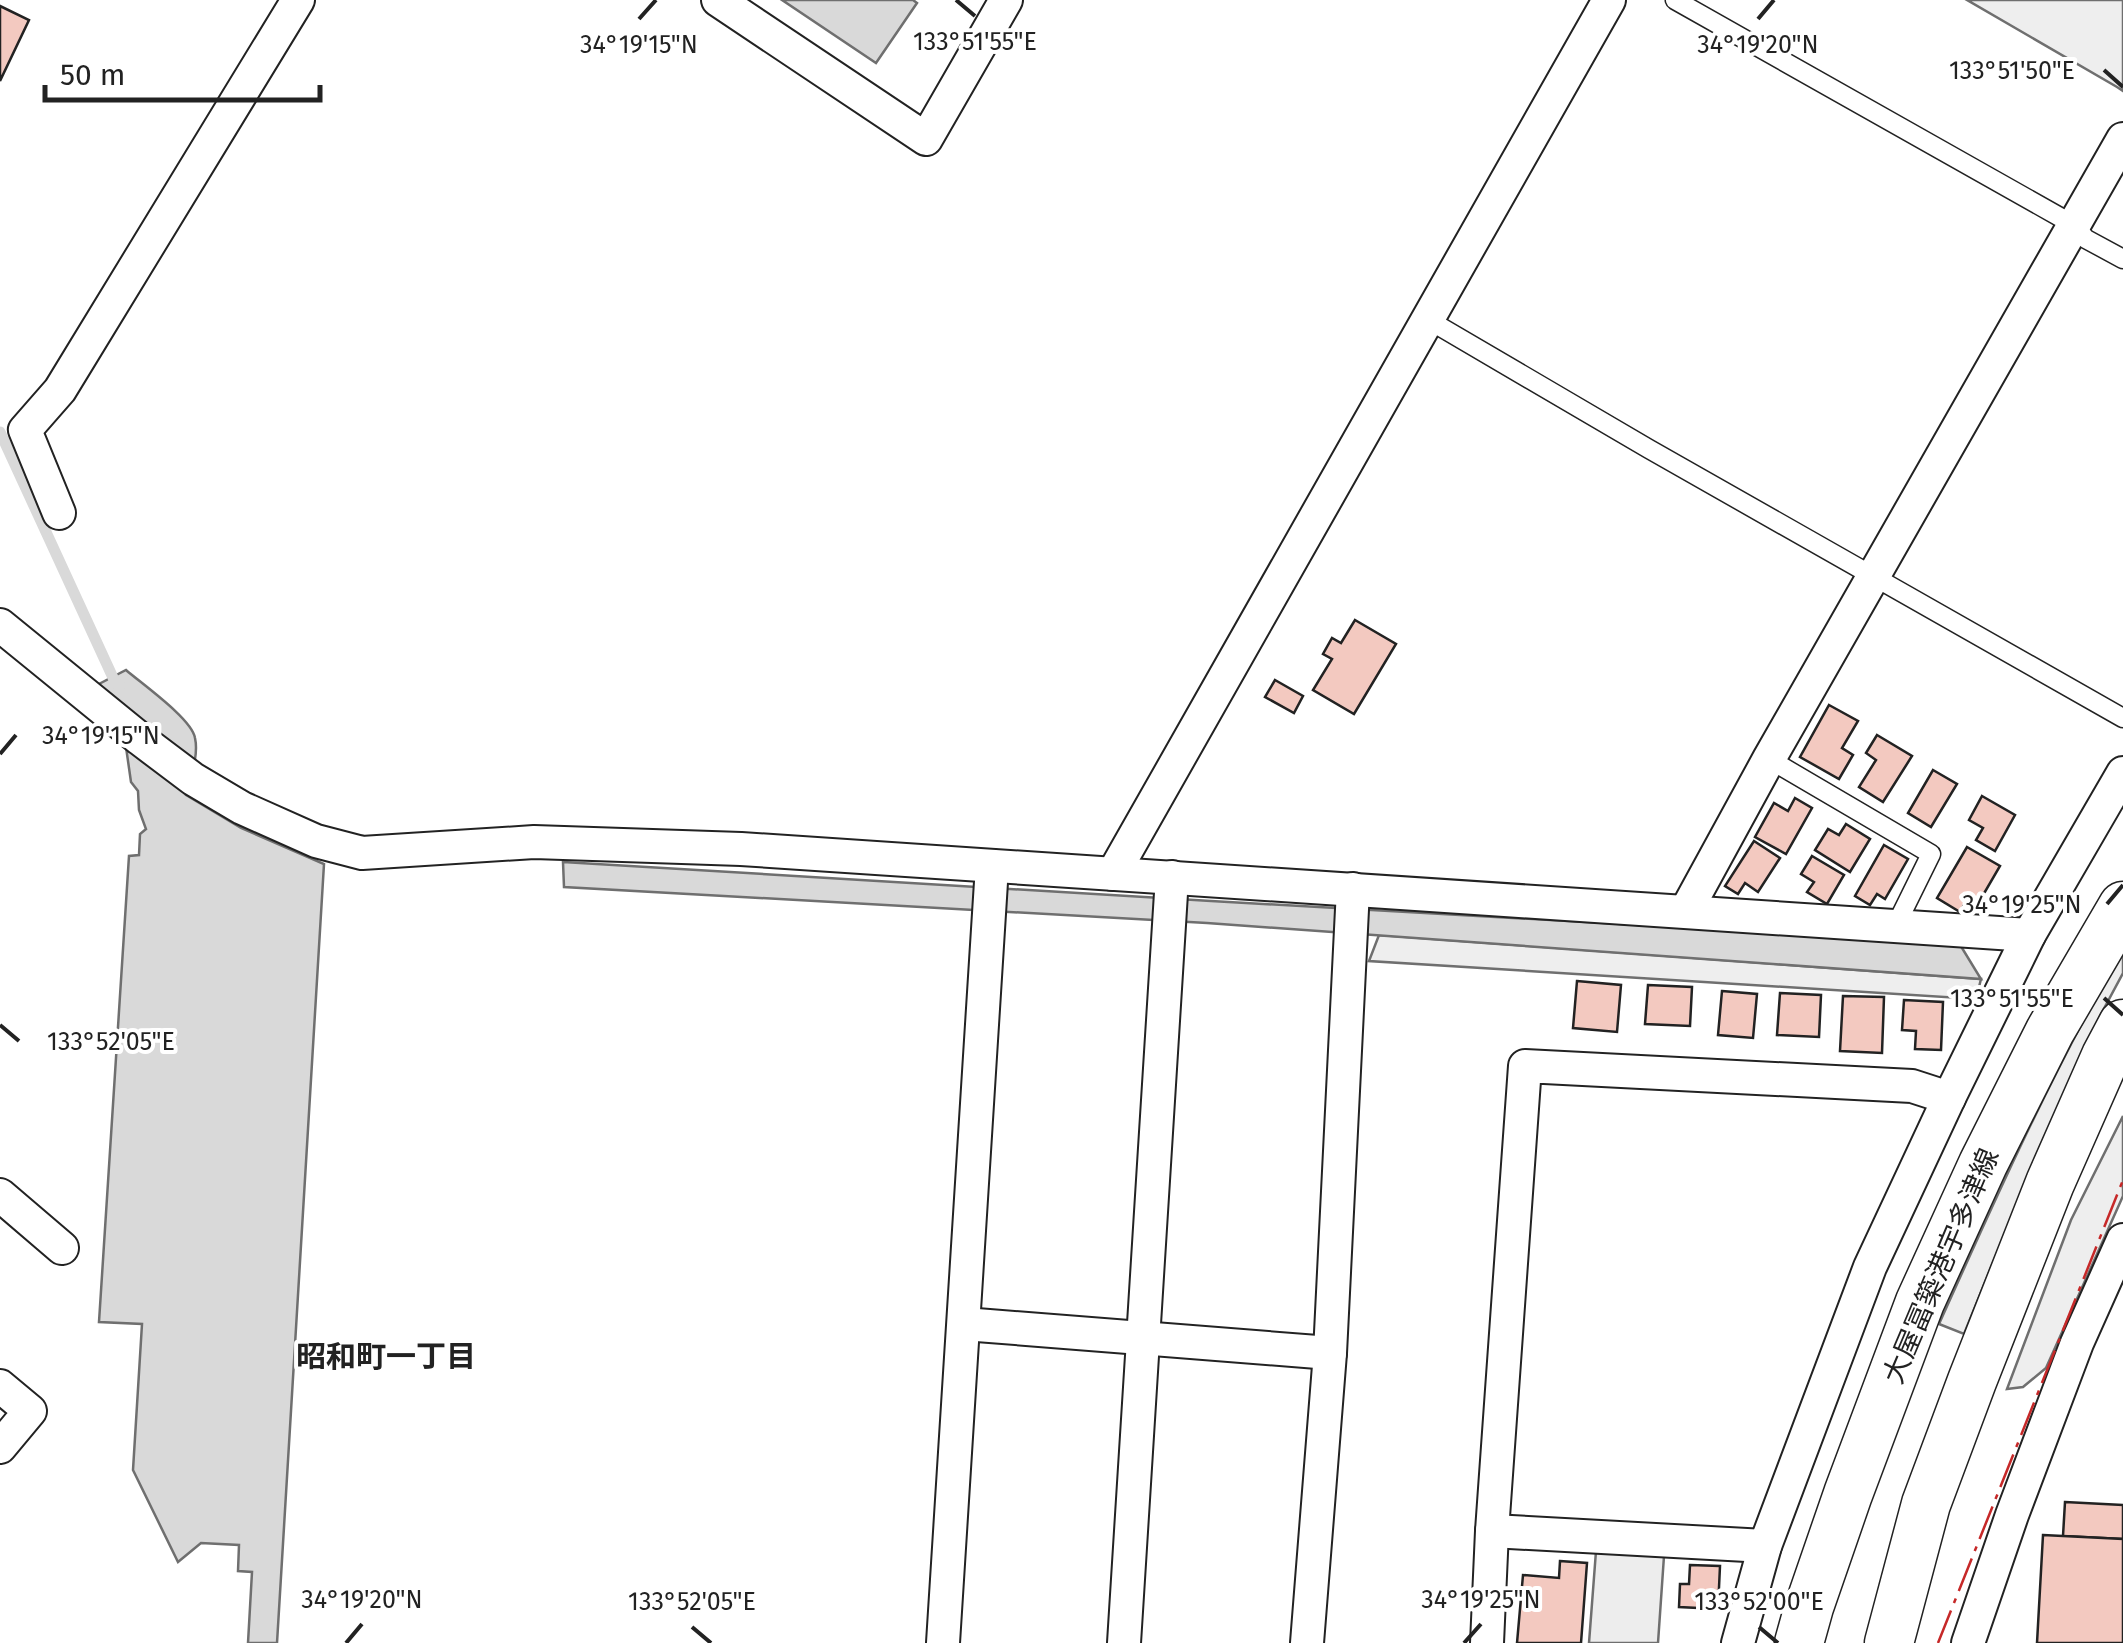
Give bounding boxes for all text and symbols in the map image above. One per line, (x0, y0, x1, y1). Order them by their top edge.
text: 133°51'55"E (913, 27, 1037, 57)
text: 34°19'15"N (580, 30, 698, 60)
text: 34°19'20"N (1697, 30, 1819, 60)
scale bar (45, 40, 320, 102)
text: 133°51'50"E (1949, 56, 2075, 86)
text: 50 m (60, 57, 125, 93)
text: 34°19'15"N (42, 721, 160, 751)
text: 34°19'25"N (1962, 890, 2082, 920)
text: 133°51'55"E (1950, 984, 2074, 1014)
text: 133°52'05"E (47, 1027, 175, 1057)
street label: 大屋冨築港宇多津線 (1877, 1144, 2005, 1388)
district label: 昭和町一丁目 (296, 1339, 476, 1375)
text: 34°19'20"N (301, 1585, 423, 1615)
text: 34°19'25"N (1421, 1585, 1541, 1615)
text: 133°52'05"E (628, 1587, 756, 1617)
text: 133°52'00"E (1694, 1587, 1824, 1617)

